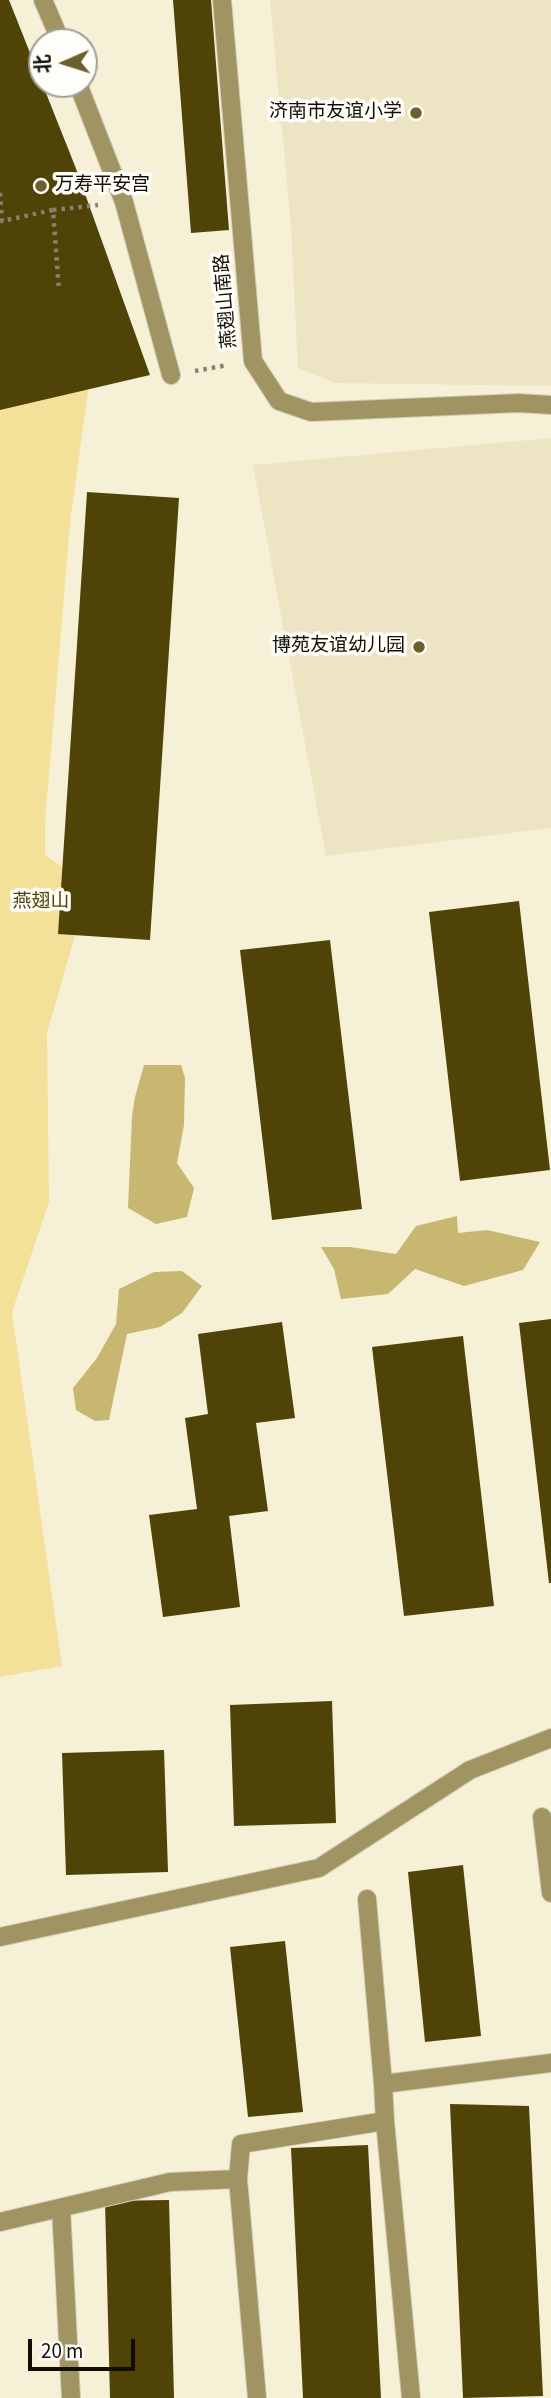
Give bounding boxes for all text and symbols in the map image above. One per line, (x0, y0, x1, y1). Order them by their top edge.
north arrow (28, 28, 98, 98)
text: 北 (30, 54, 58, 74)
place label: 济南市友谊小学 (269, 102, 402, 124)
marker: 济南市友谊小学 (408, 105, 424, 121)
place label: 万寿平安宫 (55, 175, 150, 197)
marker: 万寿平安宫 (33, 178, 49, 194)
street label: 燕翅山南路 (212, 253, 242, 349)
place label: 博苑友谊幼儿园 (272, 636, 405, 658)
marker: 博苑友谊幼儿园 (411, 639, 427, 655)
park label: 燕翅山 (13, 892, 69, 914)
scale bar (32, 2324, 138, 2368)
text: 20 m (41, 2336, 83, 2366)

